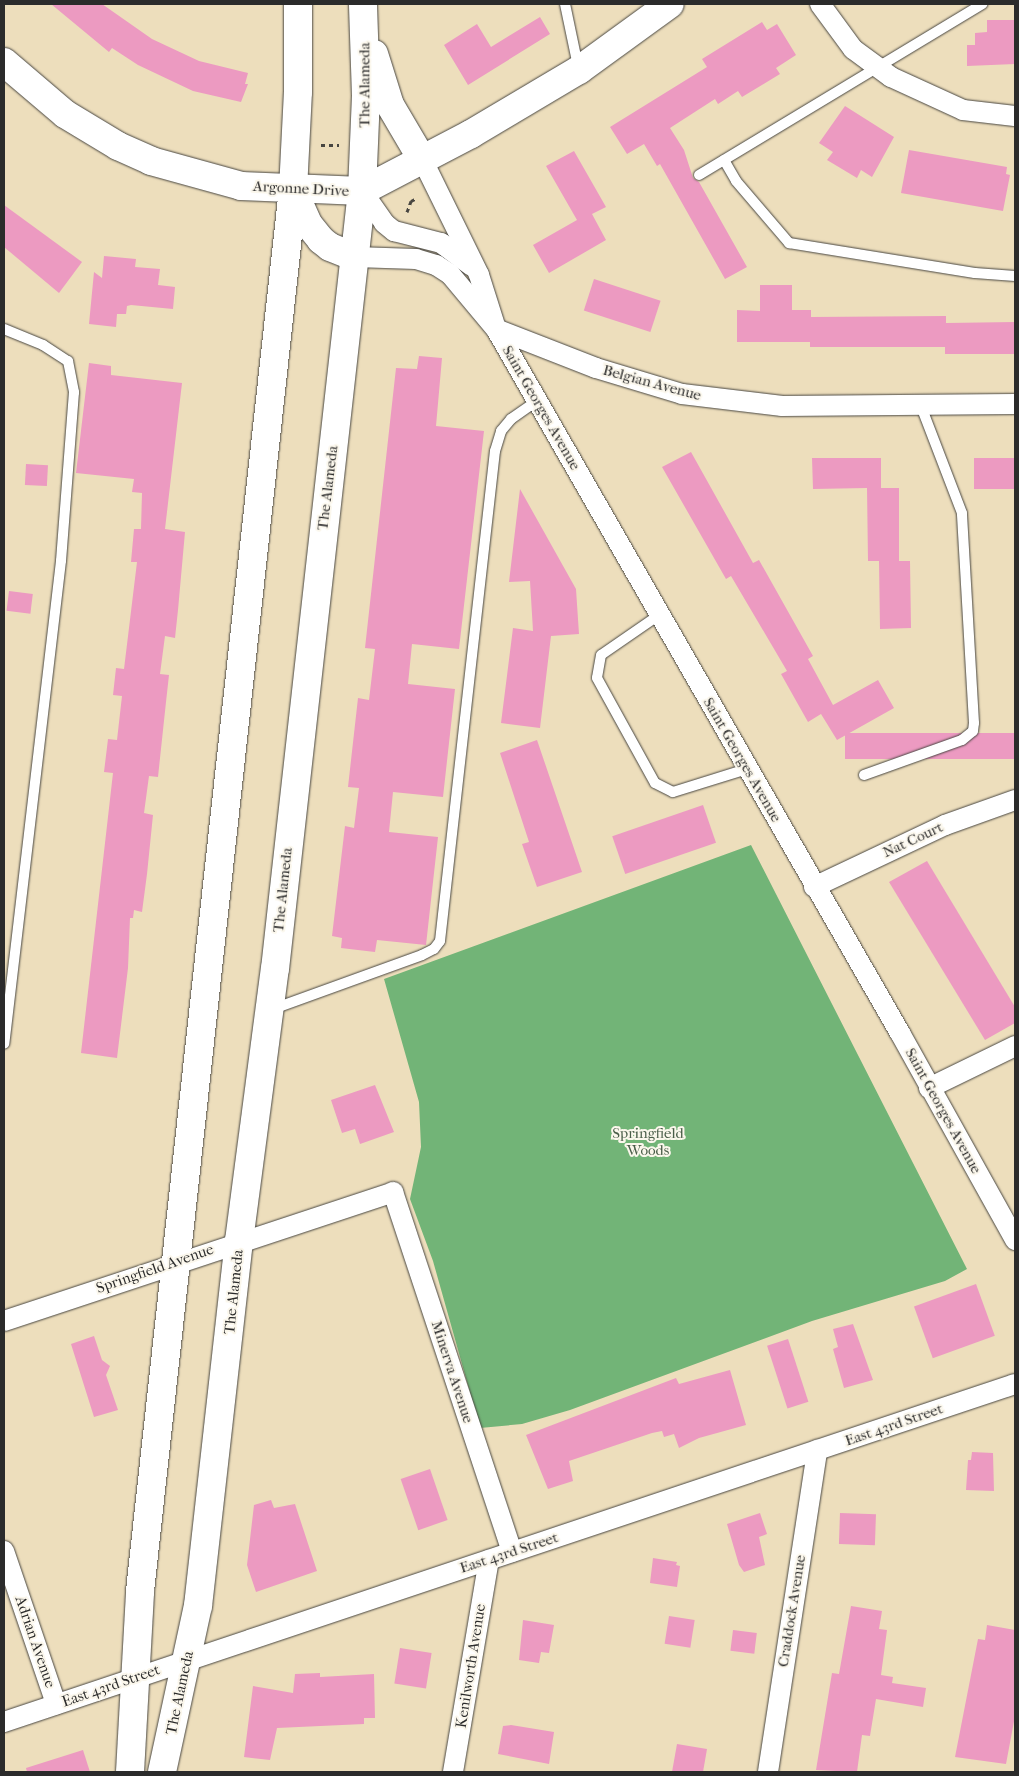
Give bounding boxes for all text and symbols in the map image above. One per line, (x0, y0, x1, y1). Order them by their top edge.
street label: The Alameda (356, 42, 374, 128)
street label: Argonne Drive (253, 177, 349, 201)
street label: Saint Georges Avenue (498, 343, 584, 473)
street label: Belgian Avenue (601, 361, 703, 405)
street label: The Alameda (314, 445, 342, 531)
street label: Saint Georges Avenue (699, 695, 785, 825)
street label: Nat Court (880, 818, 946, 862)
street label: The Alameda (270, 847, 296, 933)
street label: Saint Georges Avenue (901, 1045, 985, 1177)
park label: Springfield Woods (612, 1124, 684, 1159)
street label: Springfield Avenue (94, 1240, 216, 1298)
street label: The Alameda (221, 1249, 247, 1335)
street label: Minerva Avenue (427, 1319, 477, 1425)
street label: East 43rd Street (843, 1400, 945, 1450)
street label: East 43rd Street (458, 1529, 560, 1577)
street label: Craddock Avenue (774, 1554, 810, 1668)
street label: Adrian Avenue (11, 1594, 59, 1690)
street label: Kenilworth Avenue (452, 1603, 490, 1729)
street label: The Alameda (162, 1649, 198, 1737)
street label: East 43rd Street (60, 1661, 162, 1711)

